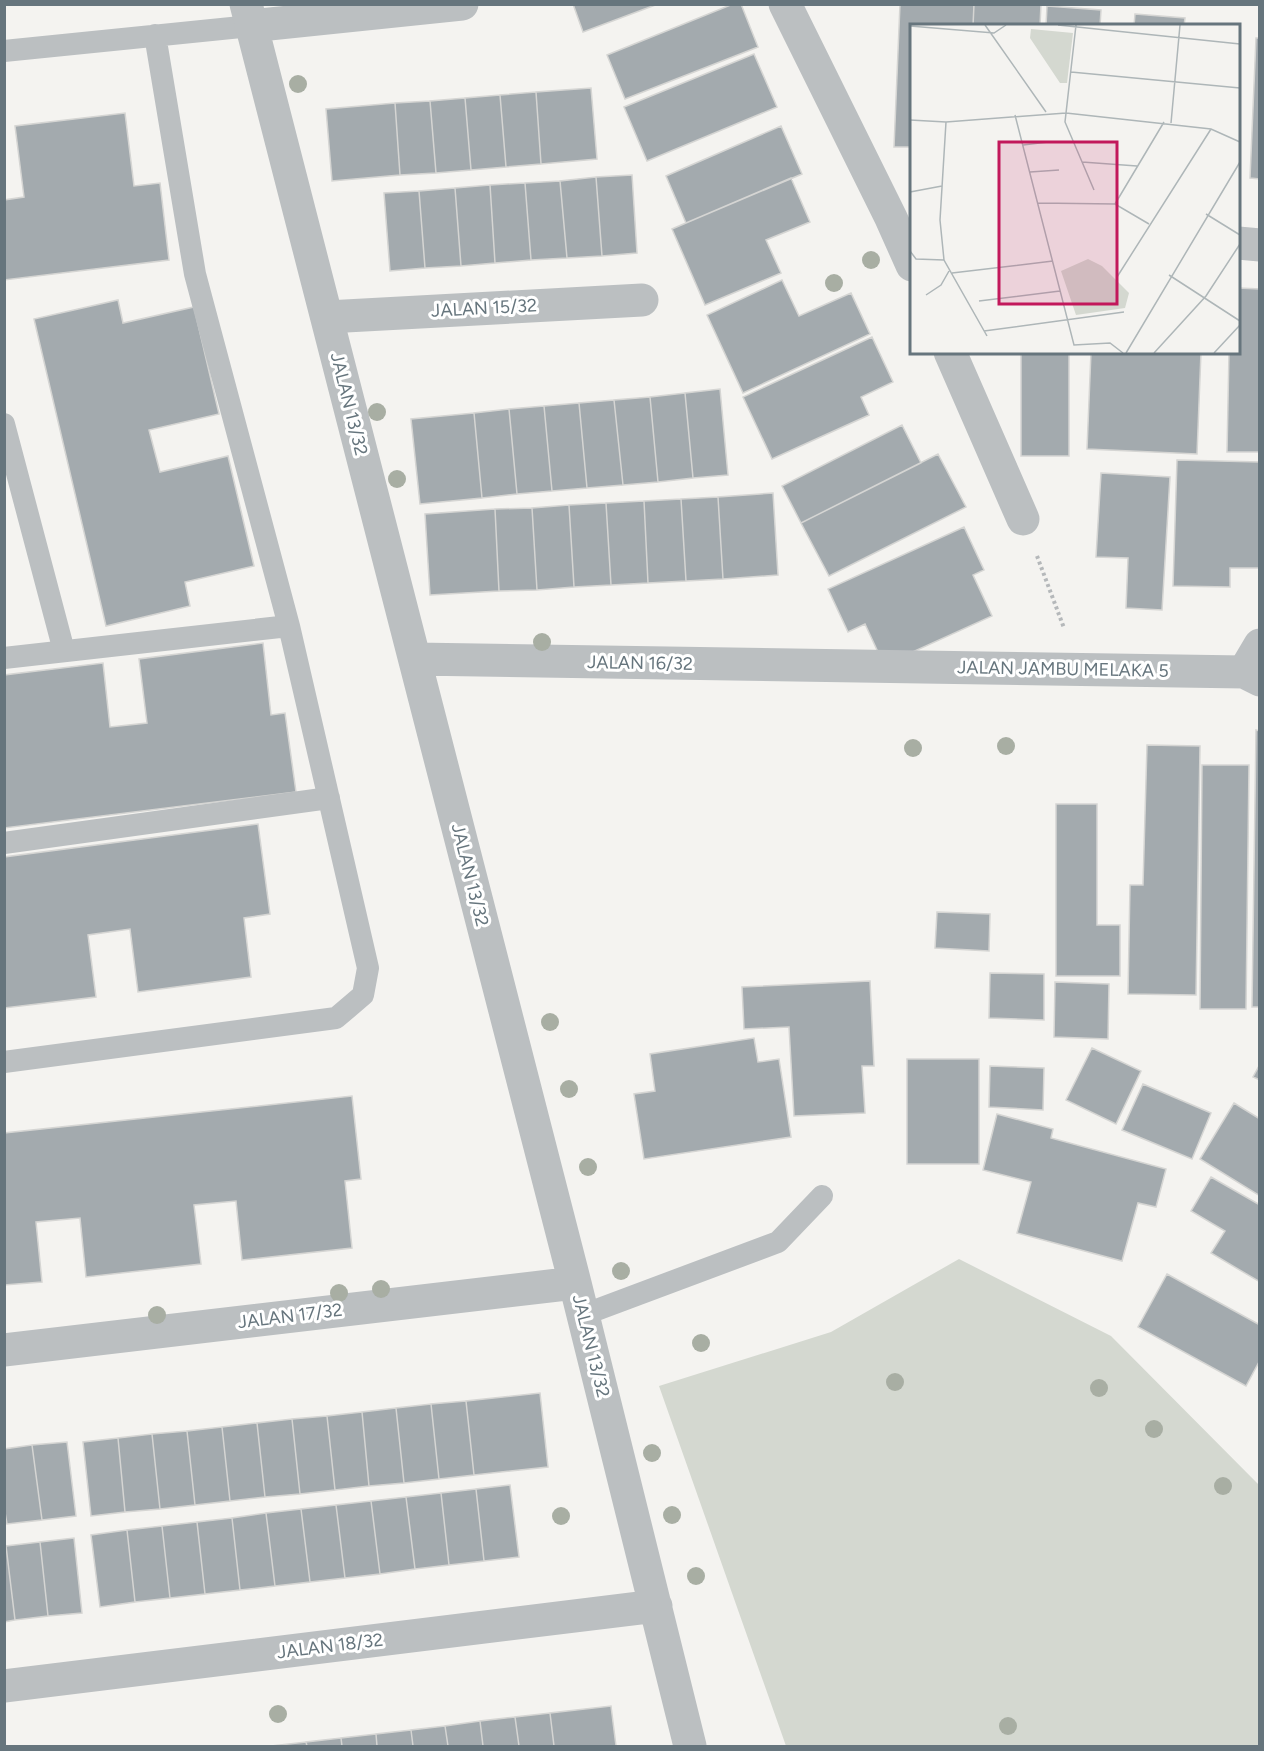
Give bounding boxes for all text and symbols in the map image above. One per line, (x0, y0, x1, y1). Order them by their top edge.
inset map (910, 24, 1240, 354)
street label: JALAN 15/32 (430, 294, 538, 322)
street label: JALAN 13/32 (326, 350, 372, 458)
street label: JALAN 16/32 (587, 651, 693, 675)
street label: JALAN JAMBU MELAKA 5 (957, 656, 1169, 682)
street label: JALAN 13/32 (447, 821, 493, 929)
street label: JALAN 13/32 (568, 1292, 614, 1400)
street label: JALAN 17/32 (236, 1299, 344, 1333)
street label: JALAN 18/32 (276, 1629, 384, 1663)

